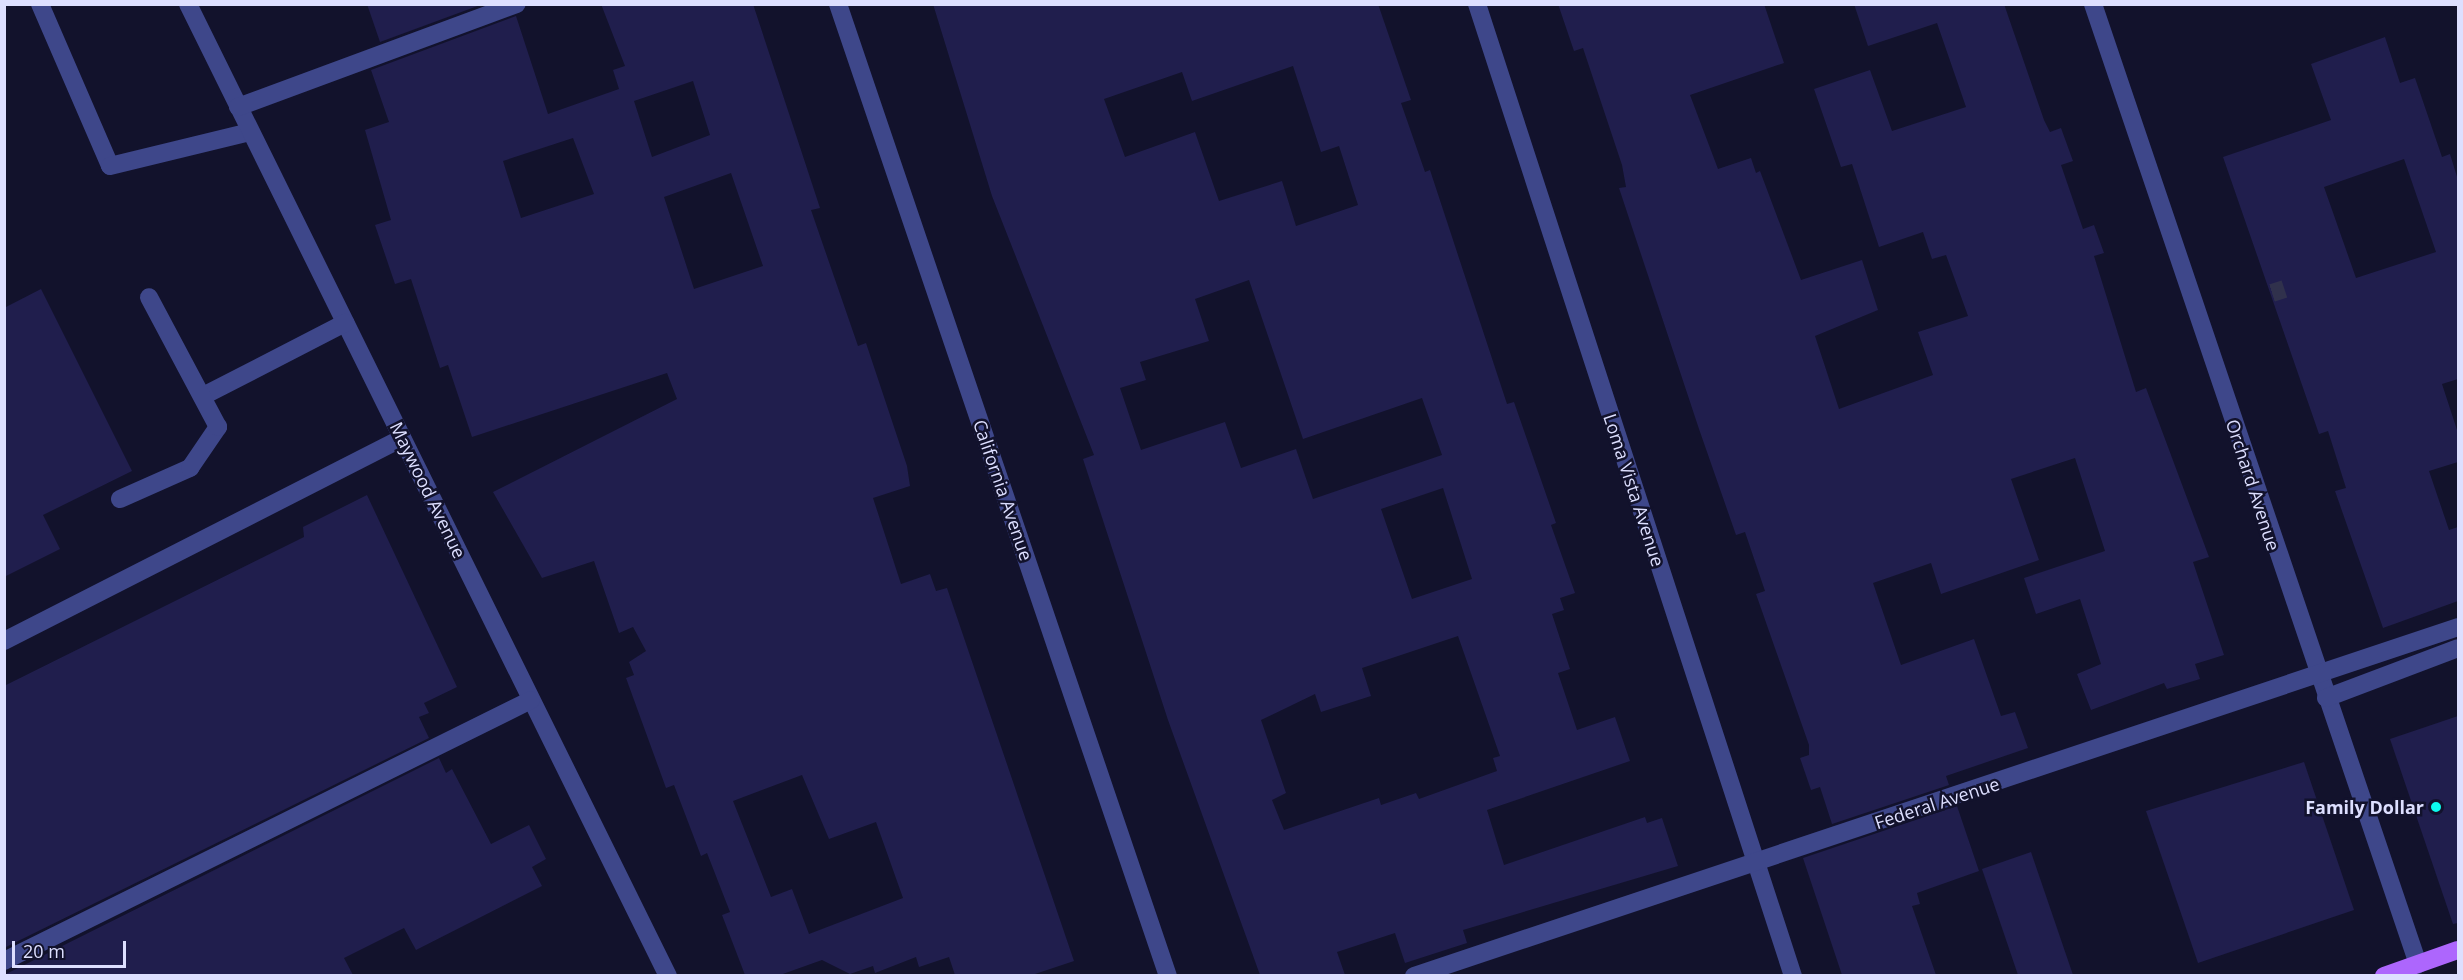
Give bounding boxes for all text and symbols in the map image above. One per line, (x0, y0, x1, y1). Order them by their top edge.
street label: Loma Vista Avenue (1599, 411, 1669, 569)
street label: California Avenue (969, 417, 1037, 563)
street label: Orchard Avenue (2222, 417, 2284, 553)
street label: Maywood Avenue (386, 418, 470, 562)
street label: Federal Avenue (1872, 773, 2002, 833)
place label: Family Dollar (2305, 796, 2424, 818)
marker: Family Dollar (2429, 800, 2443, 814)
scale bar (15, 929, 129, 967)
text: 20 m (23, 939, 65, 963)

